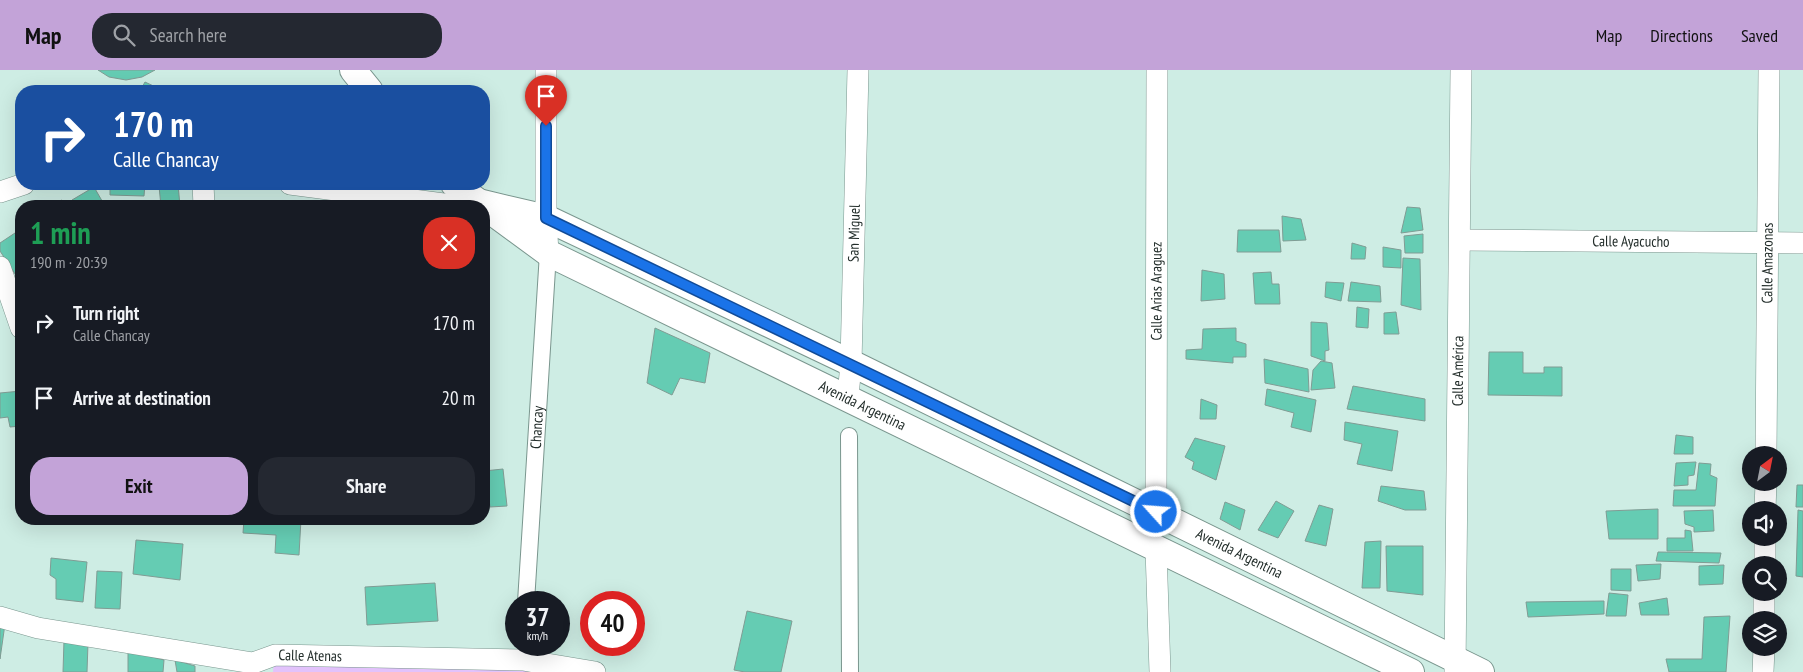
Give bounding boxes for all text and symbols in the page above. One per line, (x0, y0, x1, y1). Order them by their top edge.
search box (92, 13, 442, 58)
text: Map (25, 20, 62, 51)
icon: search (110, 21, 138, 49)
text: Search here (150, 23, 227, 47)
text: Map (1596, 24, 1622, 47)
text: Directions (1650, 24, 1713, 47)
text: Saved (1741, 24, 1778, 47)
pin (525, 75, 567, 126)
icon: arrive (532, 82, 560, 110)
text: 170 m (113, 101, 194, 147)
icon: right (30, 105, 95, 170)
text: Calle Chancay (113, 145, 219, 173)
street label: San Miguel (843, 204, 864, 262)
text: 1 min (30, 213, 91, 252)
button: close (423, 217, 475, 269)
street label: Calle Amazonas (1757, 222, 1777, 304)
street label: Calle Ayacucho (1592, 231, 1670, 251)
street label: Calle Arias Araguez (1146, 242, 1166, 340)
text: 190 m · 20:39 (30, 252, 108, 272)
text: Turn right (73, 301, 139, 325)
icon: right (30, 309, 58, 337)
text: 170 m (433, 311, 475, 335)
text: Calle Chancay (73, 325, 150, 345)
street label: Calle América (1448, 336, 1467, 406)
street label: Avenida Argentina (816, 376, 909, 434)
icon: arrive (30, 384, 58, 412)
text: Arrive at destination (73, 386, 211, 410)
text: 20 m (442, 386, 475, 410)
street label: Chancay (526, 405, 547, 449)
north arrow (1742, 446, 1788, 491)
map controls (1742, 446, 1787, 656)
button: Exit (30, 457, 248, 515)
button: Share (258, 457, 475, 515)
position arrow (1129, 485, 1181, 537)
button: sound (1742, 501, 1787, 546)
street label: Avenida Argentina (1193, 524, 1286, 582)
button: search (1742, 556, 1787, 601)
speed limit sign: 40 (580, 591, 645, 656)
text: 37 (526, 601, 549, 633)
button: layers (1742, 611, 1787, 656)
text: km/h (527, 628, 548, 643)
street label: Calle Atenas (278, 645, 342, 665)

